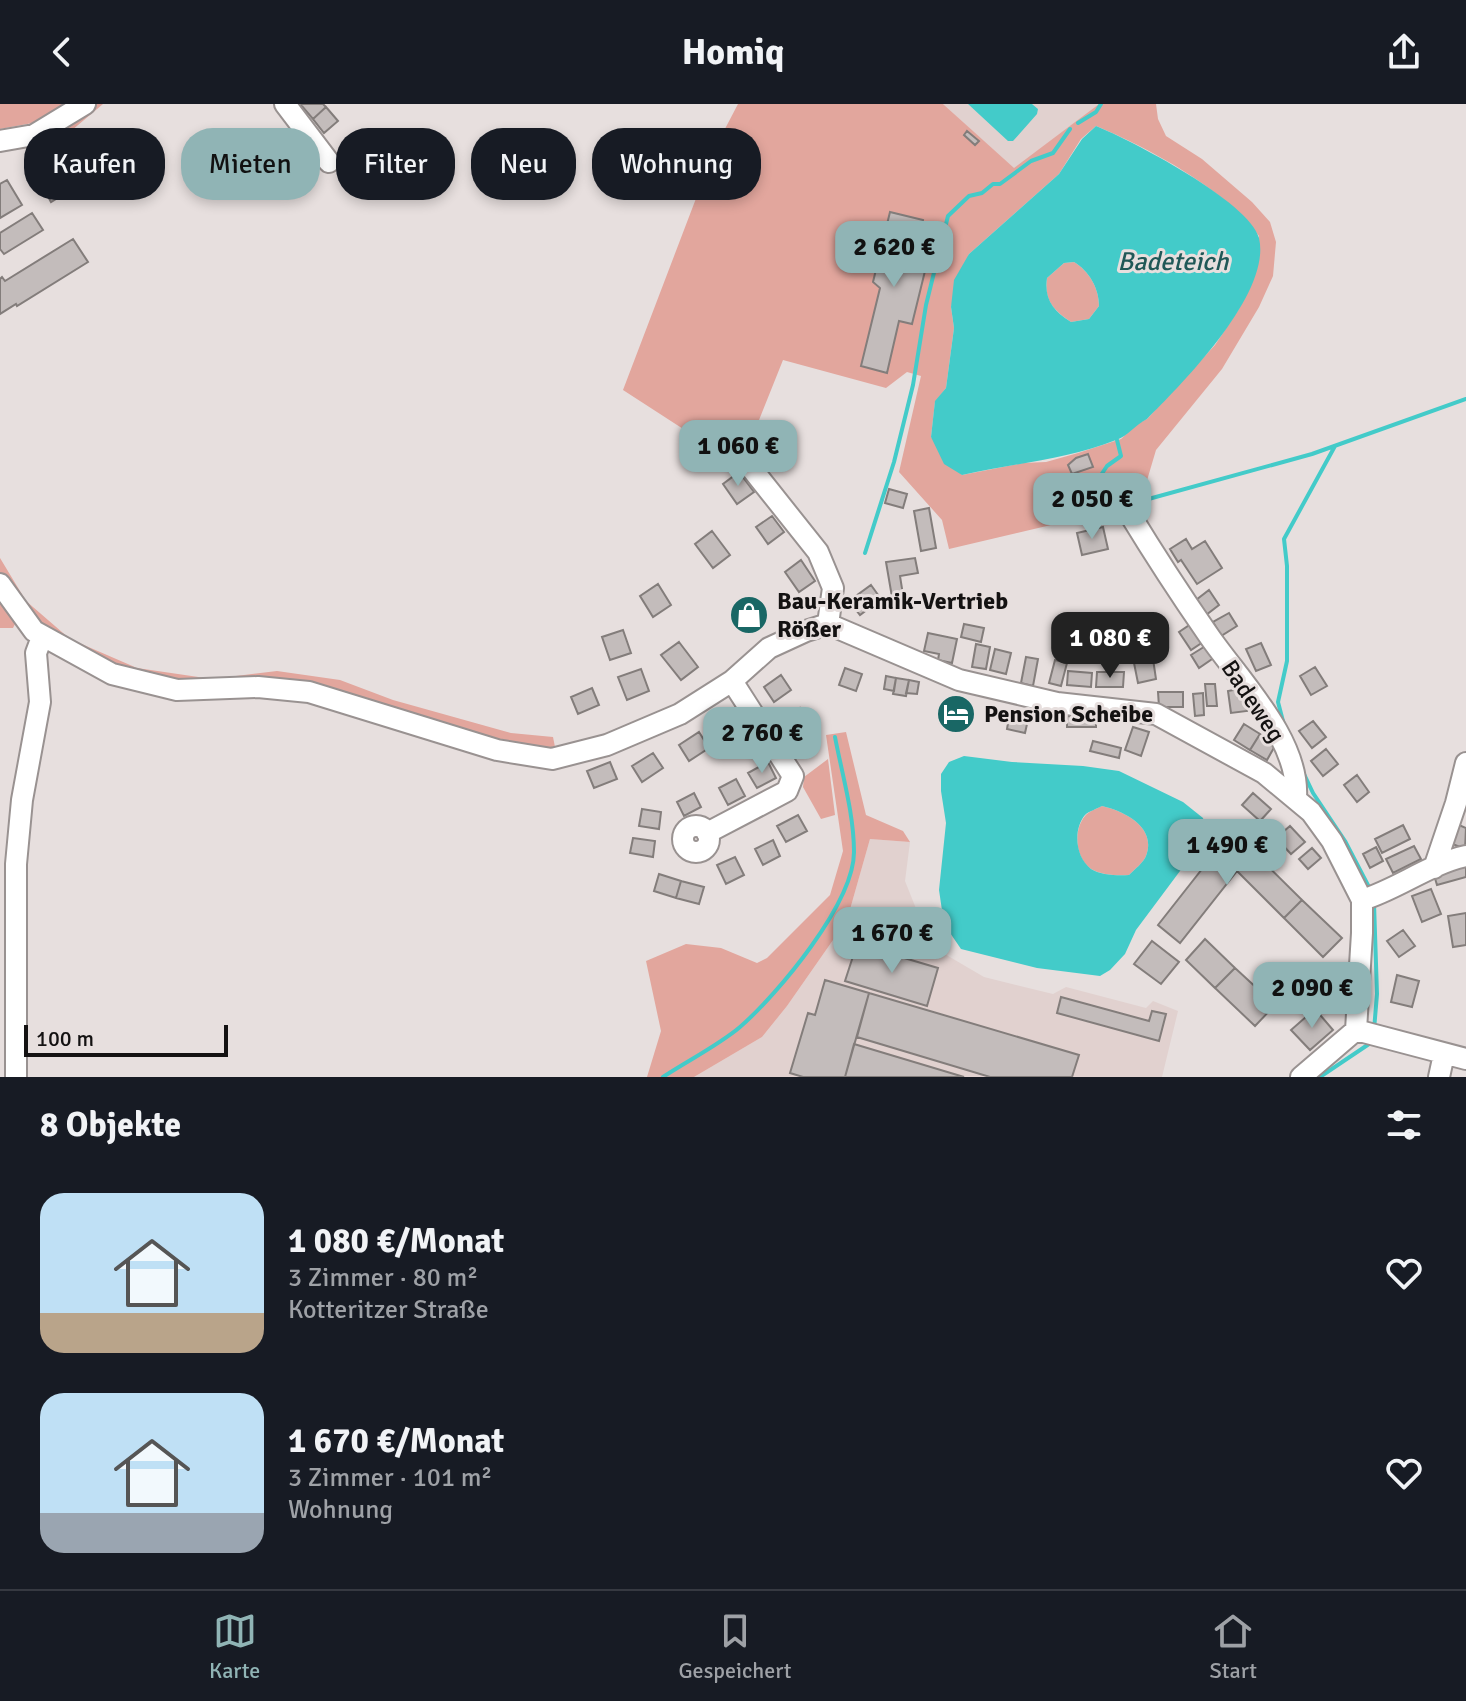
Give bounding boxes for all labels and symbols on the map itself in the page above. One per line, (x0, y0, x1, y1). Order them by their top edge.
pin: 2 620 € (820, 221, 968, 289)
water label: Badeteich (1118, 246, 1229, 278)
pin: 1 060 € (664, 420, 812, 488)
pin: 2 050 € (1018, 473, 1166, 541)
place label: Bau-Keramik-Vertrieb Rößer (777, 586, 1008, 644)
shop icon: Bau-Keramik-Vertrieb Rößer (728, 594, 770, 636)
pin: 1 080 € (1036, 612, 1184, 680)
street label: Badeweg (1215, 654, 1291, 748)
hotel icon: Pension Scheibe (935, 693, 977, 735)
place label: Pension Scheibe (984, 699, 1153, 729)
pin: 2 760 € (688, 707, 836, 775)
pin: 1 490 € (1153, 819, 1301, 887)
pin: 1 670 € (818, 907, 966, 975)
pin: 2 090 € (1238, 962, 1386, 1030)
scale bar (24, 1021, 228, 1057)

